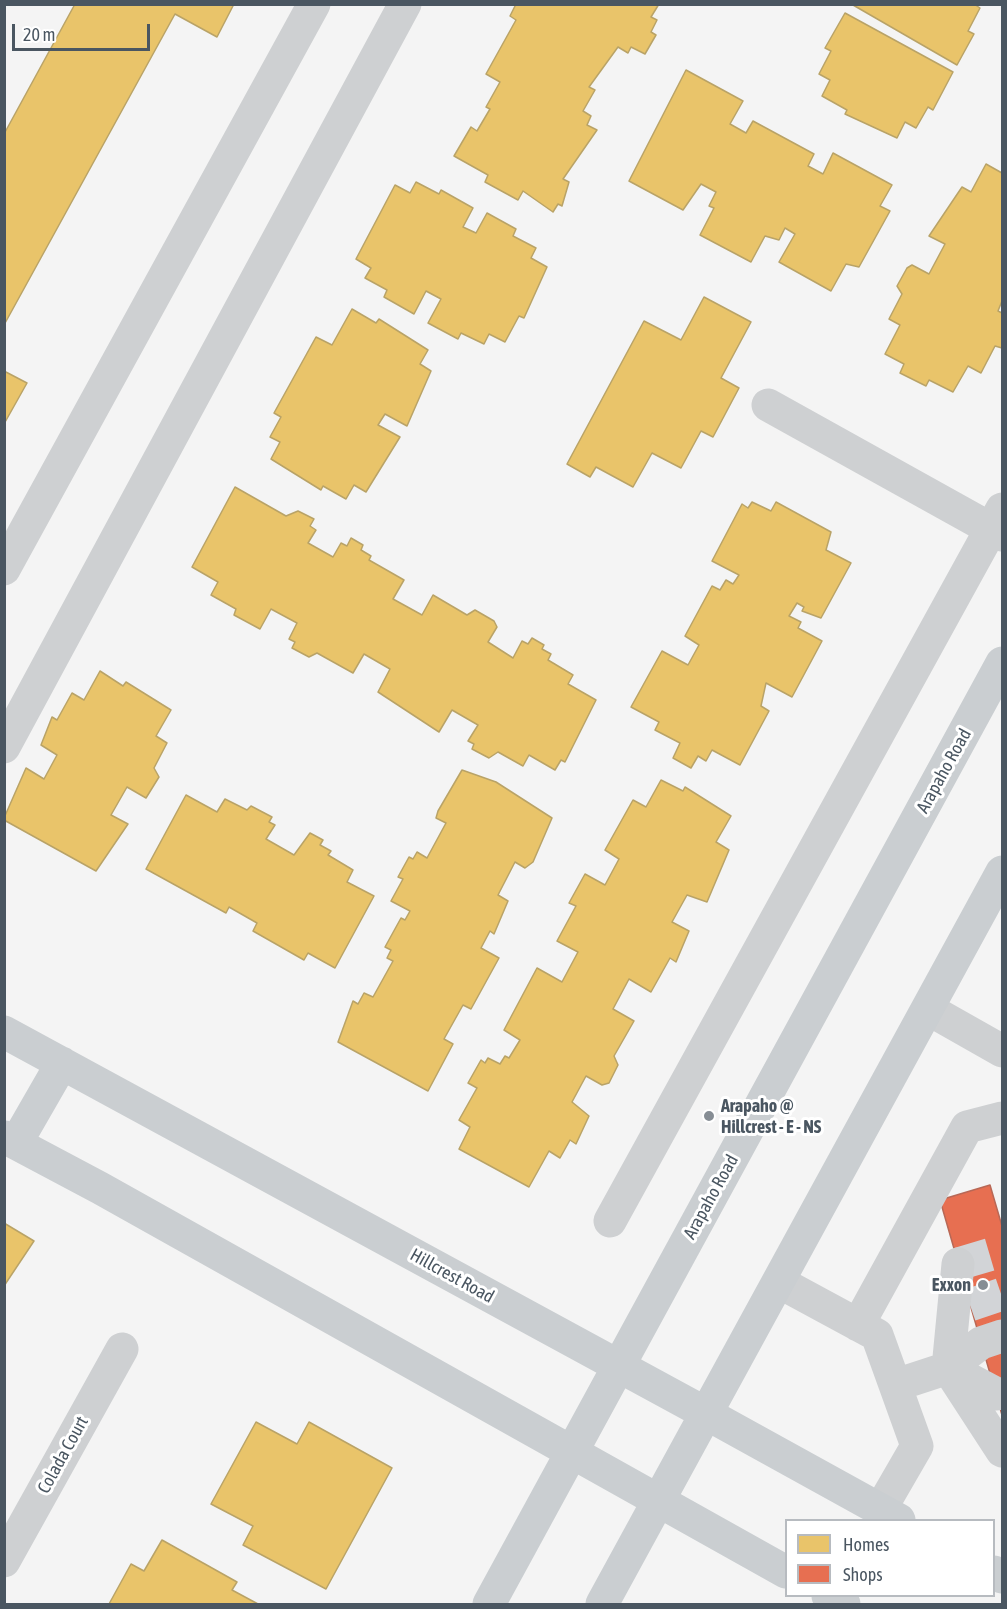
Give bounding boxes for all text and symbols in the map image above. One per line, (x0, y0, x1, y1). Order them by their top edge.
scale bar (15, 12, 153, 50)
text: 20 m (23, 24, 55, 45)
street label: Arapaho Road (912, 725, 976, 817)
place label: Arapaho @ Hillcrest - E - NS (721, 1095, 821, 1138)
marker: Arapaho @ Hillcrest - E - NS (702, 1109, 716, 1123)
street label: Arapaho Road (679, 1151, 743, 1243)
street label: Hillcrest Road (406, 1244, 498, 1308)
place label: Exxon (932, 1274, 971, 1296)
marker: Exxon (976, 1278, 990, 1292)
street label: Colada Court (33, 1413, 93, 1497)
legend (785, 1519, 995, 1597)
text: Homes (843, 1534, 889, 1555)
text: Shops (843, 1564, 883, 1585)

